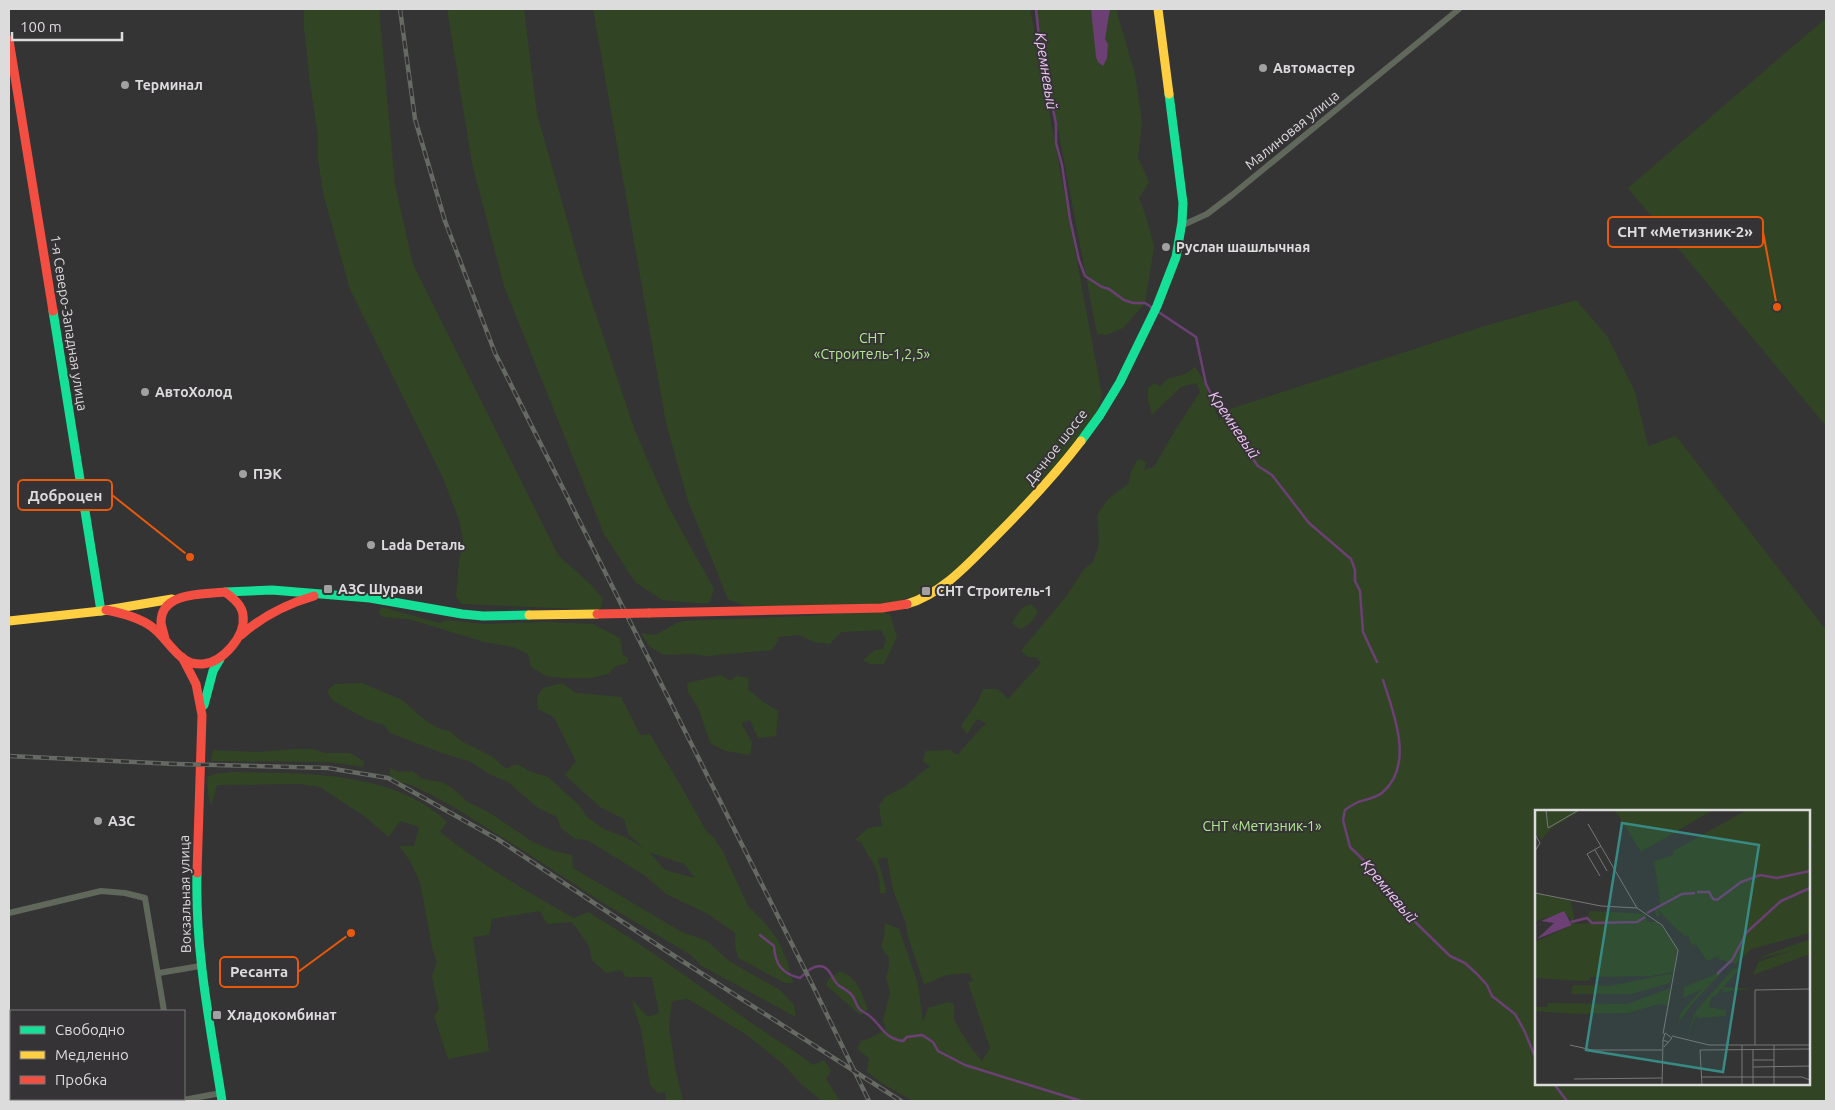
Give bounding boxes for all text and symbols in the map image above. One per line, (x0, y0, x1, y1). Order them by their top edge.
scale bar (12, 10, 122, 42)
text: 100 m (20, 18, 62, 35)
water label: Кремневый (1032, 31, 1061, 111)
place label: Автомастер (1273, 60, 1355, 76)
marker: Автомастер (1257, 62, 1269, 74)
place label: Терминал (135, 77, 203, 93)
marker: Терминал (119, 79, 131, 91)
street label: Малиновая улица (1242, 87, 1342, 173)
callout: СНТ «Метизник-2» (1608, 217, 1763, 247)
text: СНТ «Метизник-2» (1617, 223, 1753, 240)
street label: 1-я Северо-Западная улица (47, 234, 91, 412)
place label: Руслан шашлычная (1176, 239, 1310, 255)
marker: Руслан шашлычная (1160, 241, 1172, 253)
park label: СНТ «Строитель-1,2,5» (814, 330, 931, 362)
place label: АвтоХолод (155, 384, 232, 400)
marker: АвтоХолод (139, 386, 151, 398)
water label: Кремневый (1206, 388, 1263, 462)
street label: Дачное шоссе (1021, 406, 1091, 488)
place label: ПЭК (253, 466, 282, 482)
marker: ПЭК (237, 468, 249, 480)
callout: Доброцен (18, 480, 112, 510)
text: Доброцен (28, 487, 102, 504)
place label: Lada Dеталь (381, 537, 465, 553)
marker: Lada Dеталь (365, 539, 377, 551)
place label: АЗС Шурави (338, 581, 423, 597)
marker: АЗС Шурави (322, 583, 334, 595)
place label: СНТ Строитель-1 (936, 583, 1052, 599)
marker: СНТ Строитель-1 (920, 585, 932, 597)
inset map (1535, 810, 1810, 1085)
place label: АЗС (108, 813, 135, 829)
marker: АЗС (92, 815, 104, 827)
park label: СНТ «Метизник-1» (1203, 818, 1322, 834)
street label: Вокзальная улица (176, 835, 194, 953)
water label: Кремневый (1358, 855, 1421, 926)
callout: Ресанта (220, 957, 298, 987)
text: Ресанта (230, 963, 288, 980)
place label: Хладокомбинат (227, 1007, 337, 1023)
marker: Хладокомбинат (211, 1009, 223, 1021)
legend (10, 1010, 185, 1100)
text: Свободно (55, 1021, 125, 1038)
text: Медленно (55, 1046, 129, 1063)
text: Пробка (55, 1071, 107, 1088)

